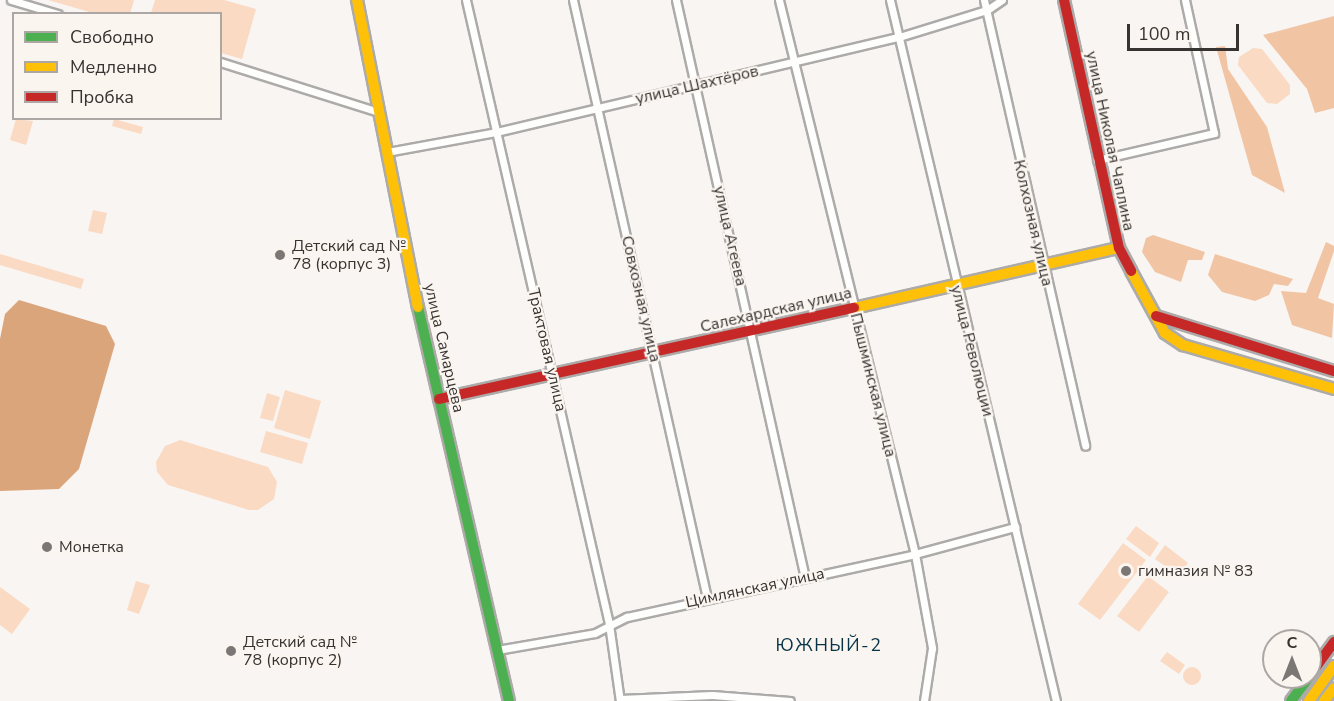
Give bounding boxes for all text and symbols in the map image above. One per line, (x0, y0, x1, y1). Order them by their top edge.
legend (12, 12, 222, 120)
scale bar (1130, 12, 1242, 50)
text: 100 m (1138, 22, 1190, 46)
text: Свободно (70, 25, 154, 49)
street label: улица Николая Чаплина (1082, 49, 1138, 233)
text: Медленно (70, 55, 157, 79)
street label: улица Шахтёров (634, 61, 760, 109)
text: Пробка (70, 85, 134, 109)
street label: Колхозная улица (1009, 158, 1057, 288)
street label: улица Агеева (709, 184, 751, 288)
street label: Совхозная улица (617, 234, 665, 364)
place label: Детский сад № 78 (корпус 3) (292, 236, 406, 274)
marker: Детский сад № 78 (корпус 3) (273, 248, 287, 262)
street label: улица Самарцева (420, 281, 468, 415)
street label: Салехардская улица (698, 283, 854, 337)
street label: улица Революции (946, 283, 998, 419)
street label: Трактовая улица (523, 287, 571, 413)
street label: Пышминская улица (846, 311, 900, 459)
place label: Монетка (59, 537, 124, 557)
marker: Монетка (40, 540, 54, 554)
place label: гимназия № 83 (1138, 561, 1253, 581)
street label: Цимлянская улица (684, 564, 826, 612)
marker: гимназия № 83 (1119, 564, 1133, 578)
north arrow (1262, 629, 1322, 689)
place label: Детский сад № 78 (корпус 2) (243, 632, 357, 670)
text: С (1287, 632, 1297, 654)
district label: ЮЖНЫЙ-2 (776, 634, 882, 656)
marker: Детский сад № 78 (корпус 2) (224, 644, 238, 658)

